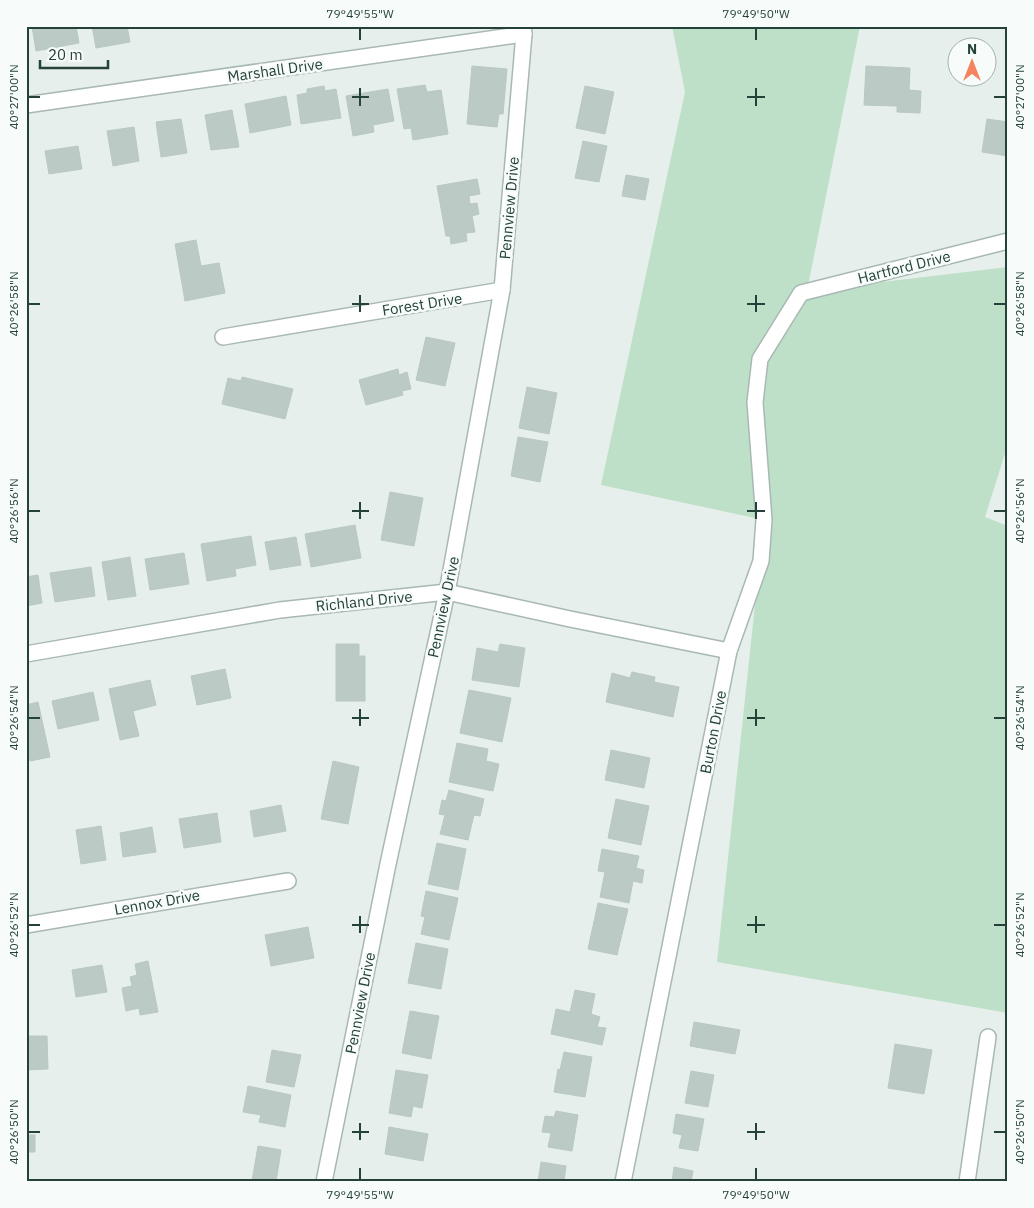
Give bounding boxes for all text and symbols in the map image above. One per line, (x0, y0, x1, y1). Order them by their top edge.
text: 79°49'55"W (326, 6, 394, 21)
text: 79°49'50"W (722, 6, 790, 21)
scale bar (40, 38, 108, 70)
north arrow (946, 38, 996, 88)
text: N (967, 40, 977, 58)
text: 20 m (48, 45, 83, 64)
street label: Marshall Drive (226, 54, 324, 86)
text: 40°27'00"N (6, 64, 21, 130)
text: 40°27'00"N (1012, 64, 1027, 130)
street label: Pennview Drive (495, 156, 523, 260)
street label: Hartford Drive (856, 246, 952, 288)
text: 40°26'58"N (6, 271, 21, 337)
text: 40°26'58"N (1012, 271, 1027, 337)
street label: Forest Drive (381, 288, 463, 320)
text: 40°26'56"N (6, 478, 21, 544)
text: 40°26'56"N (1012, 478, 1027, 544)
street label: Pennview Drive (423, 555, 463, 659)
street label: Richland Drive (315, 586, 413, 616)
text: 40°26'54"N (6, 685, 21, 751)
text: 40°26'54"N (1012, 685, 1027, 751)
street label: Burton Drive (696, 689, 730, 775)
street label: Lennox Drive (113, 885, 201, 919)
text: 40°26'52"N (6, 892, 21, 958)
text: 40°26'52"N (1012, 892, 1027, 958)
street label: Pennview Drive (341, 951, 379, 1055)
text: 40°26'50"N (6, 1099, 21, 1165)
text: 40°26'50"N (1012, 1099, 1027, 1165)
text: 79°49'55"W (326, 1187, 394, 1202)
text: 79°49'50"W (722, 1187, 790, 1202)

